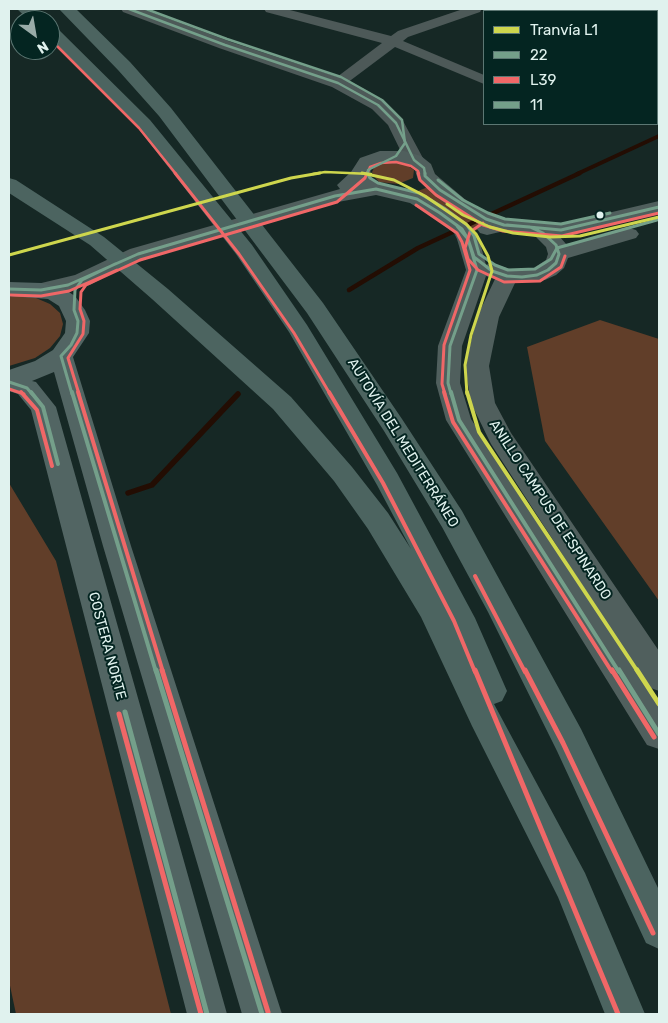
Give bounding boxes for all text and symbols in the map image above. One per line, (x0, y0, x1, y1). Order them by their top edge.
north arrow (10, 10, 60, 60)
legend (483, 10, 658, 125)
text: Tranvía L1 (530, 21, 598, 39)
text: N (34, 37, 51, 57)
text: 22 (530, 46, 548, 64)
text: L39 (530, 71, 556, 89)
text: 11 (530, 96, 543, 114)
unlabelled marker (595, 210, 605, 220)
street label: AUTOVÍA DEL MEDITERRÁNEO (344, 355, 462, 531)
street label: ANILLO CAMPUS DE ESPINARDO (485, 417, 615, 603)
street label: COSTERA NORTE (85, 590, 129, 702)

